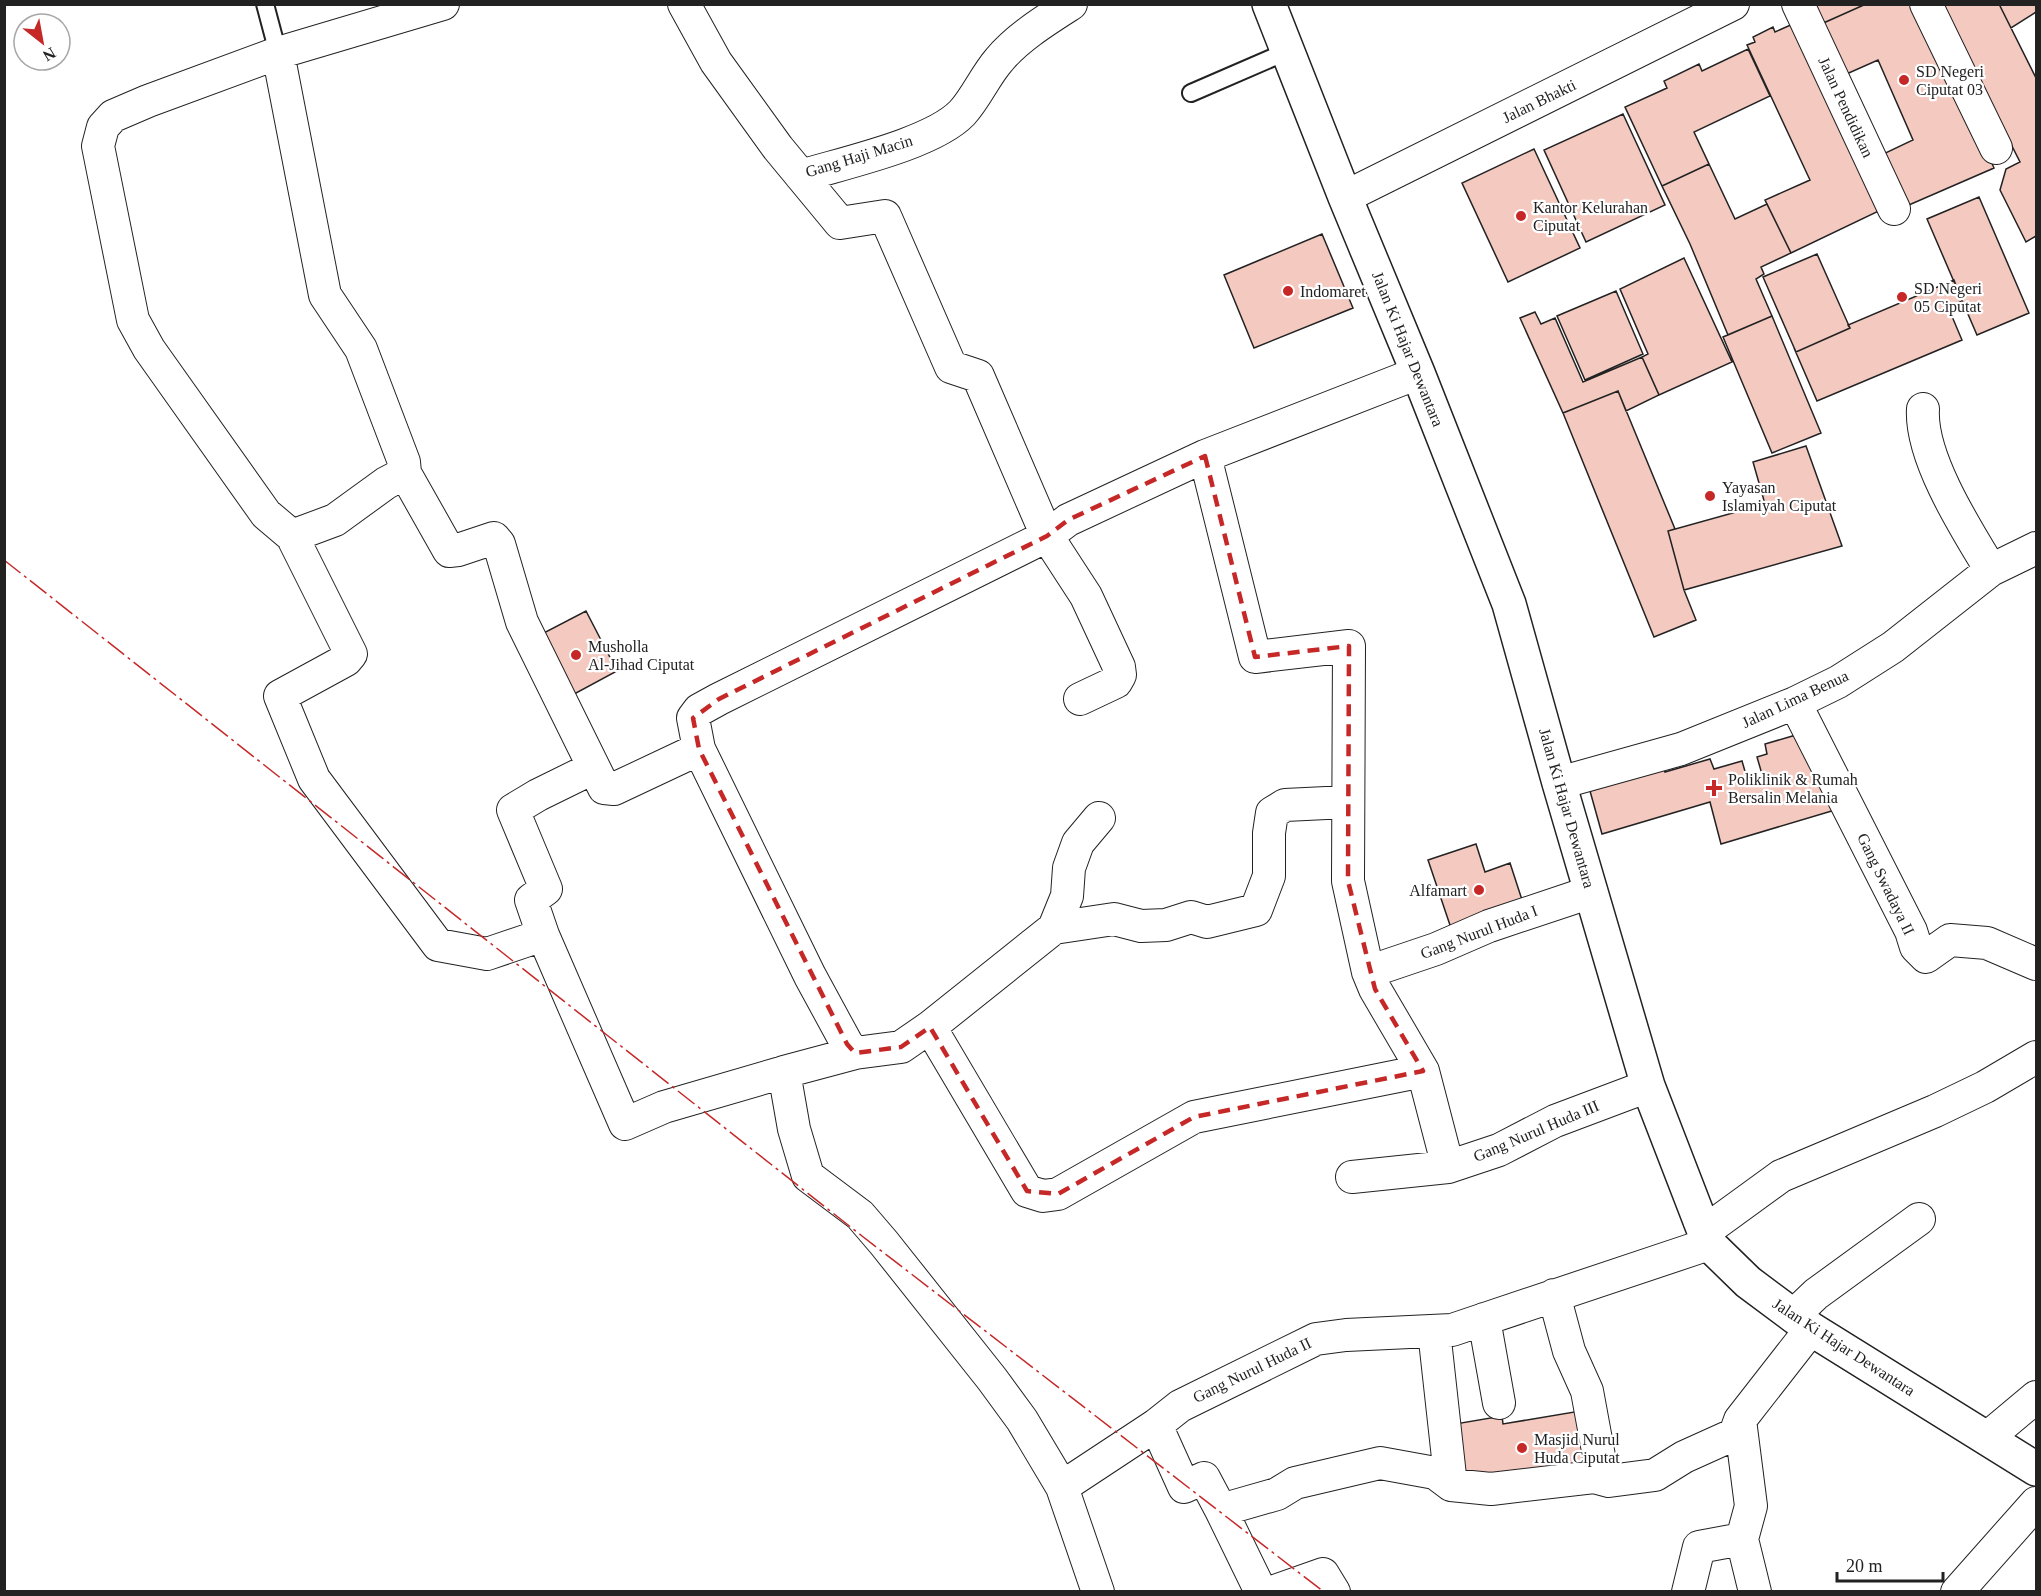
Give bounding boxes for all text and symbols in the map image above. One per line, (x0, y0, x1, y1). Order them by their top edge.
north arrow (12, 12, 72, 72)
text: N (40, 44, 59, 65)
street label: Jalan Pendidikan (1815, 54, 1877, 160)
place label: SD Negeri Ciputat 03 (1916, 63, 1985, 99)
marker: SD Negeri Ciputat 03 (1897, 73, 1911, 87)
street label: Jalan Bhakti (1500, 76, 1579, 126)
street label: Gang Haji Macin (803, 132, 915, 181)
place label: Kantor Kelurahan Ciputat (1533, 199, 1648, 235)
marker: Kantor Kelurahan Ciputat (1514, 209, 1528, 223)
street label: Jalan Ki Hajar Dewantara (1368, 269, 1447, 429)
place label: SD Negeri 05 Ciputat (1914, 280, 1983, 316)
place label: Indomaret (1300, 283, 1366, 300)
marker: Indomaret (1281, 284, 1295, 298)
marker: SD Negeri 05 Ciputat (1895, 290, 1909, 304)
place label: Yayasan Islamiyah Ciputat (1722, 479, 1837, 515)
marker: Yayasan Islamiyah Ciputat (1703, 489, 1717, 503)
place label: Musholla Al-Jihad Ciputat (588, 638, 695, 674)
marker: Musholla Al-Jihad Ciputat (569, 648, 583, 662)
street label: Jalan Lima Benua (1739, 667, 1851, 731)
street label: Jalan Ki Hajar Dewantara (1535, 726, 1598, 890)
place label: Poliklinik & Rumah Bersalin Melania (1728, 771, 1858, 806)
marker: Poliklinik & Rumah Bersalin Melania (1705, 779, 1723, 797)
street label: Gang Swadaya II (1853, 830, 1918, 938)
place label: Alfamart (1409, 882, 1468, 899)
marker: Alfamart (1472, 883, 1486, 897)
street label: Gang Nurul Huda I (1418, 902, 1540, 963)
street label: Gang Nurul Huda III (1471, 1097, 1602, 1166)
street label: Jalan Ki Hajar Dewantara (1769, 1295, 1918, 1400)
street label: Gang Nurul Huda II (1190, 1334, 1314, 1407)
place label: Masjid Nurul Huda Ciputat (1534, 1431, 1620, 1467)
marker: Masjid Nurul Huda Ciputat (1515, 1441, 1529, 1455)
scale bar (1837, 1545, 1944, 1583)
text: 20 m (1846, 1556, 1883, 1576)

